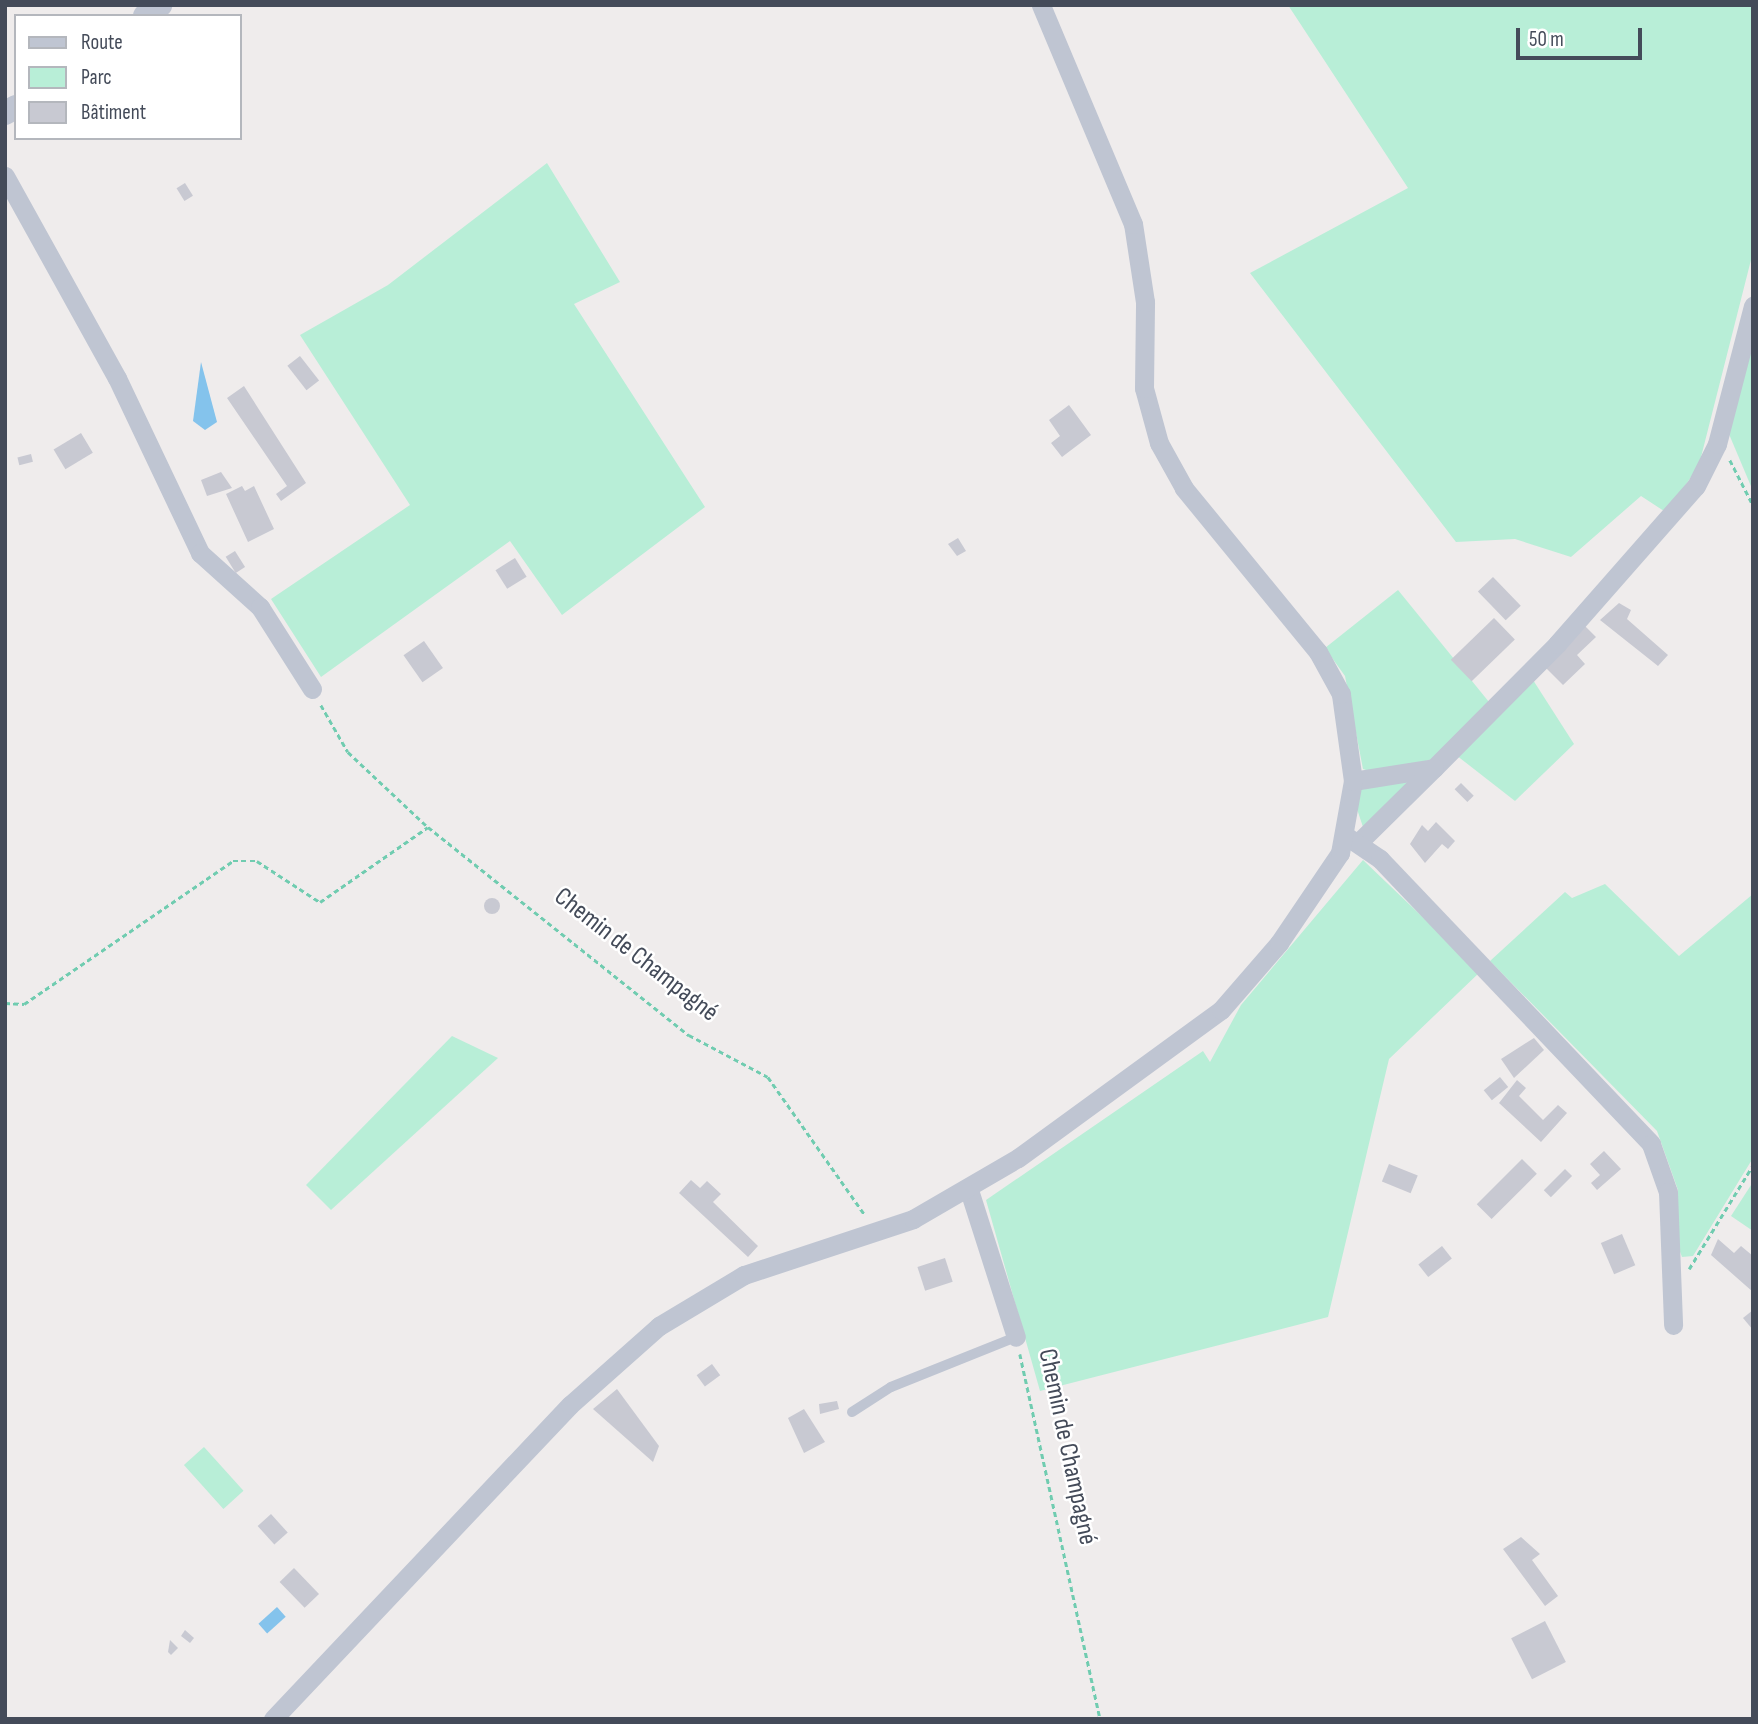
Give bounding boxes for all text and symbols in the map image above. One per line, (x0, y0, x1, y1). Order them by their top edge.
legend (14, 14, 242, 140)
scale bar (1520, 14, 1646, 58)
text: 50 m (1529, 27, 1564, 52)
text: Route (81, 30, 123, 55)
text: Parc (81, 65, 112, 90)
text: Bâtiment (81, 100, 146, 125)
street label: Chemin de Champagné (548, 881, 724, 1029)
street label: Chemin de Champagné (1031, 1346, 1103, 1548)

